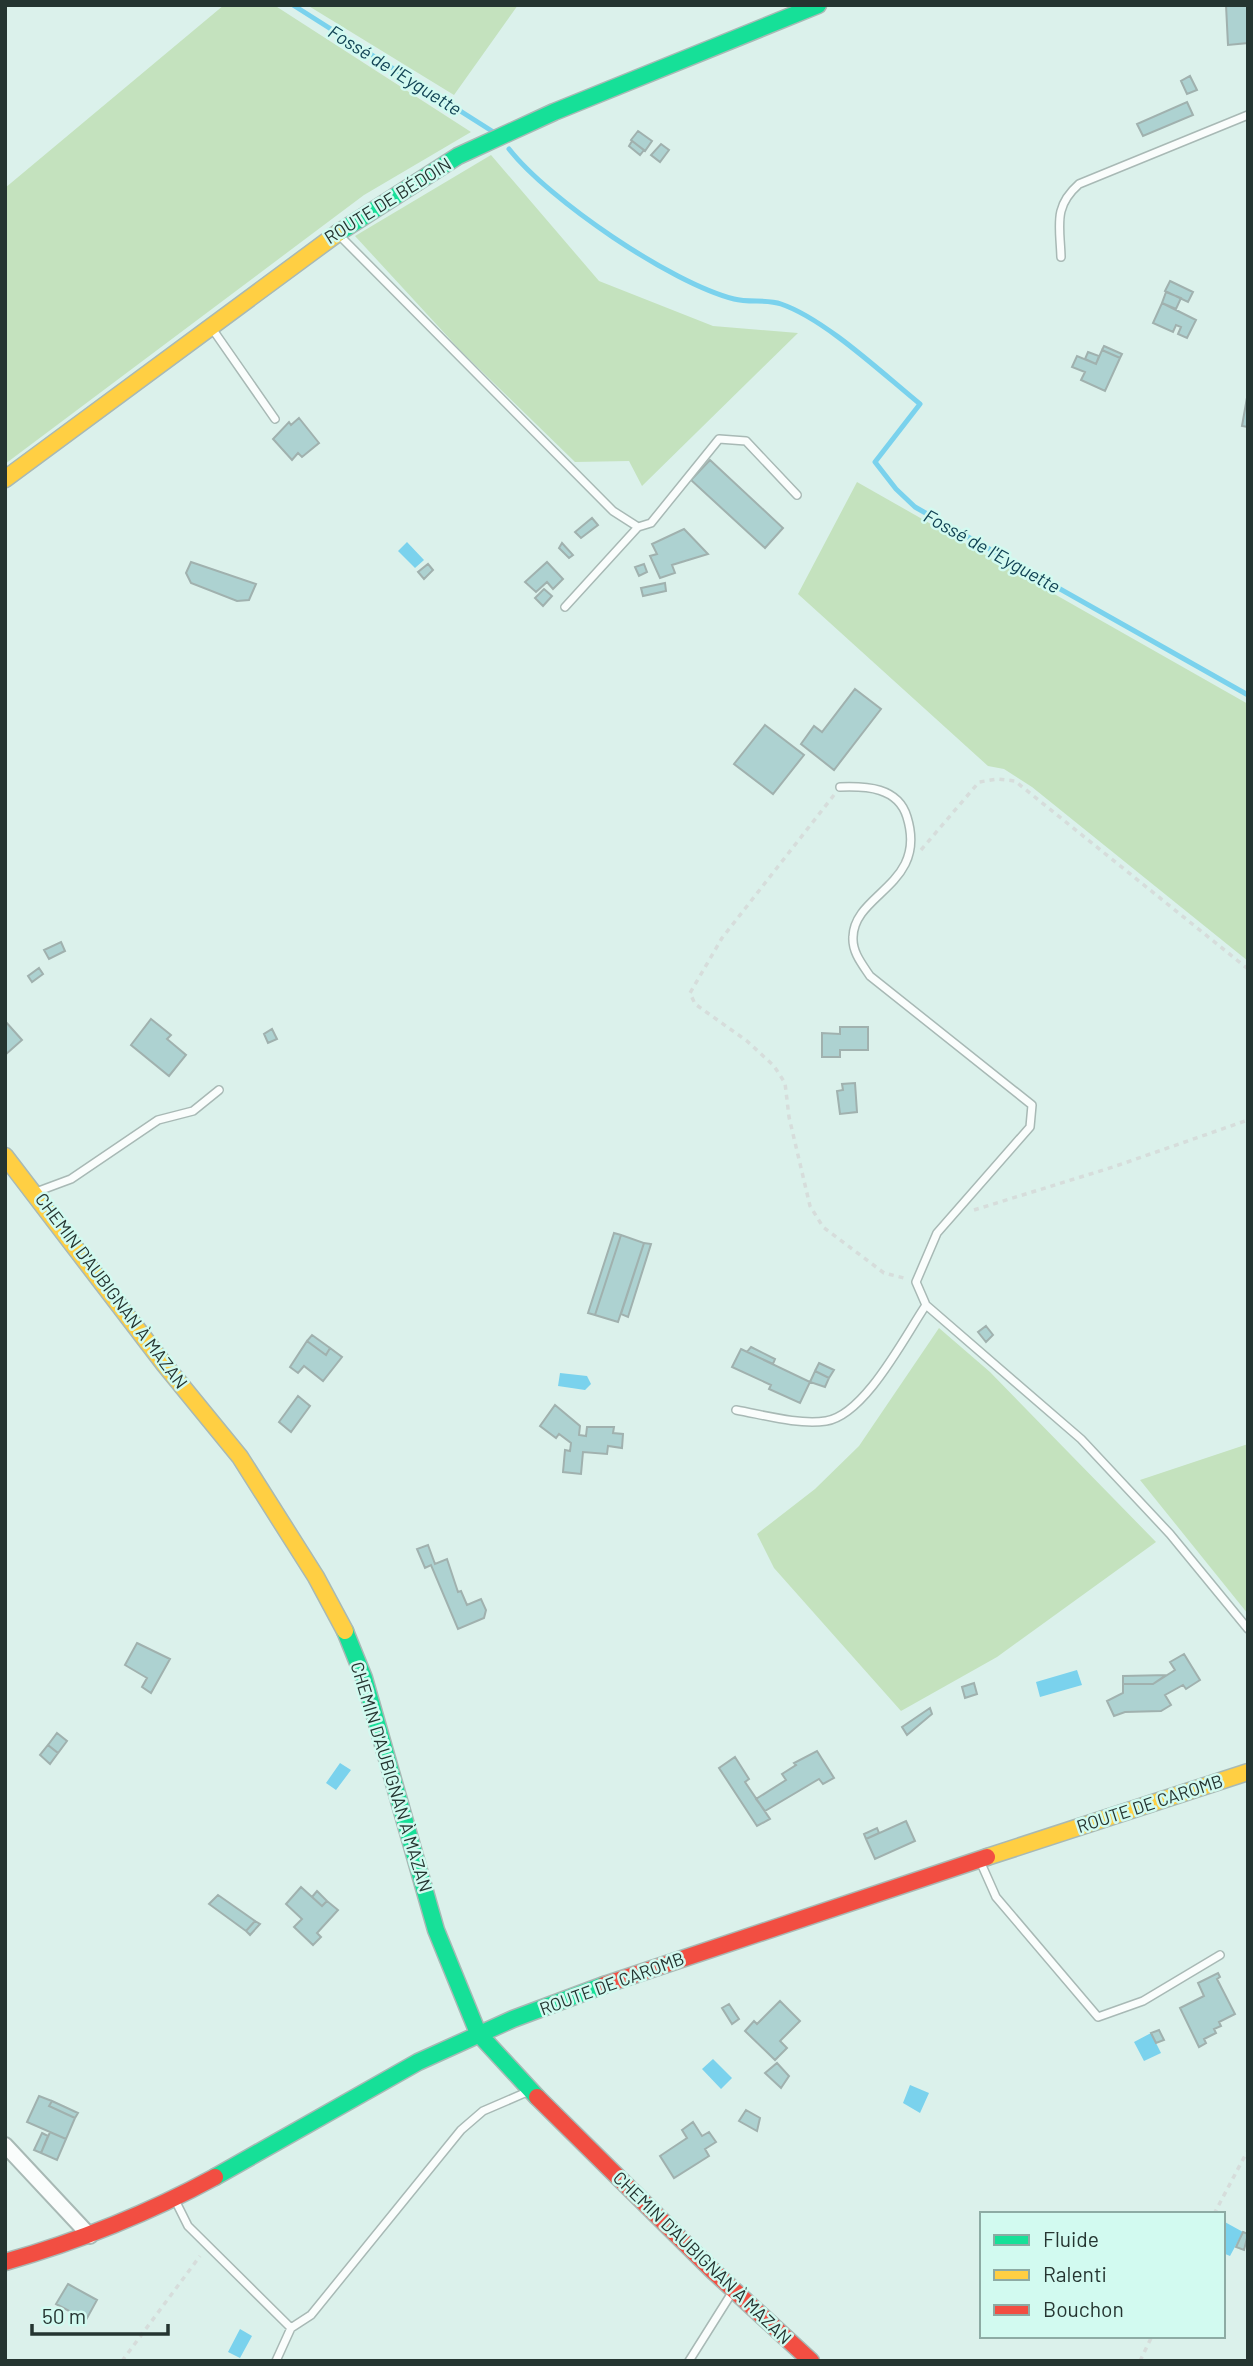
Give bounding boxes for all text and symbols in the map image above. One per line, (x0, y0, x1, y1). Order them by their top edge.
water label: Fossé de l'Eyguette (324, 19, 466, 120)
street label: ROUTE DE BÉDOIN (320, 152, 455, 248)
water label: Fossé de l'Eyguette (920, 504, 1065, 598)
street label: CHEMIN D'AUBIGNAN À MAZAN (31, 1188, 193, 1393)
street label: CHEMIN D'AUBIGNAN À MAZAN (346, 1659, 437, 1894)
street label: ROUTE DE CAROMB (1074, 1769, 1226, 1837)
street label: ROUTE DE CAROMB (536, 1947, 687, 2019)
street label: CHEMIN D'AUBIGNAN À MAZAN (609, 2166, 796, 2348)
legend (980, 2212, 1225, 2338)
text: Fluide (1043, 2226, 1099, 2251)
text: Ralenti (1043, 2261, 1107, 2286)
scale bar (32, 2292, 168, 2336)
text: Bouchon (1043, 2296, 1124, 2321)
text: 50 m (42, 2303, 86, 2328)

